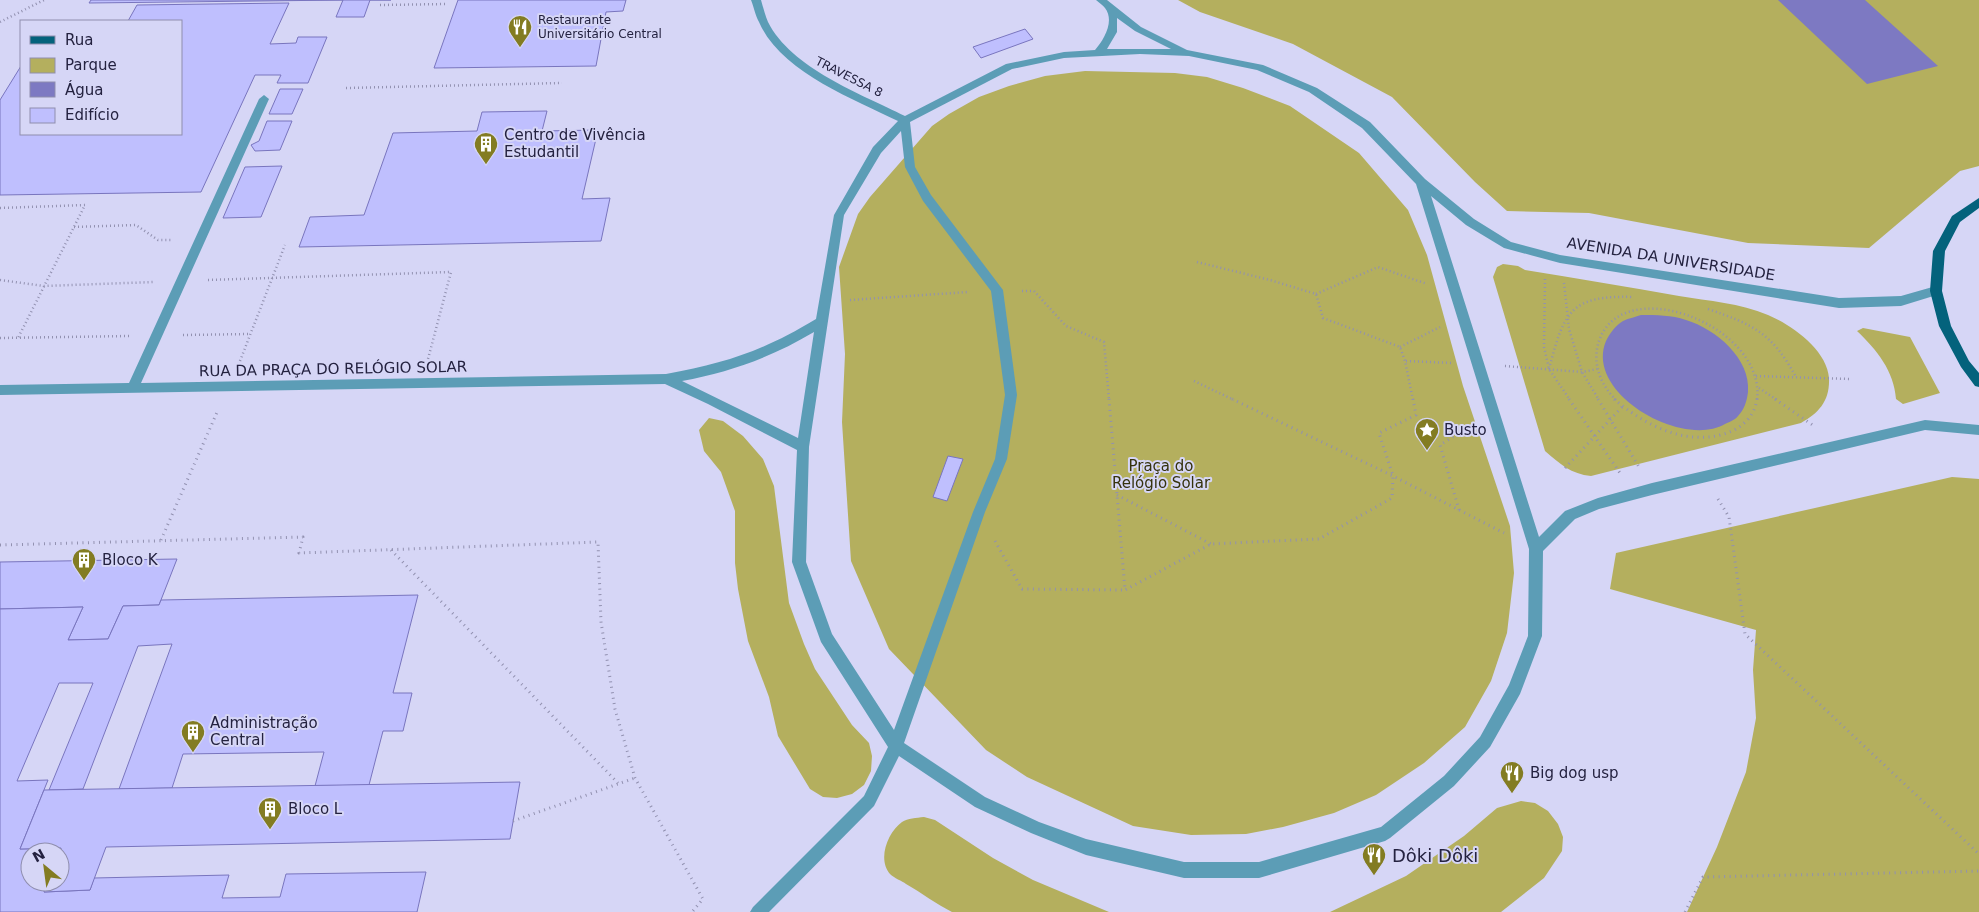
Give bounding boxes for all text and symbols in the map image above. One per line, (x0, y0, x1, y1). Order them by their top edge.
place label: Restaurante Universitário Central (538, 13, 662, 41)
restaurant icon: Restaurante Universitário Central (507, 14, 533, 48)
legend (20, 20, 182, 135)
text: Rua (65, 31, 93, 49)
street label: TRAVESSA 8 (812, 54, 885, 100)
text: Parque (65, 56, 117, 74)
text: Água (65, 80, 103, 99)
text: Edifício (65, 106, 119, 124)
place label: Centro de Vivência Estudantil (504, 126, 646, 161)
building icon: Centro de Vivência Estudantil (473, 131, 499, 165)
street label: AVENIDA DA UNIVERSIDADE (1566, 234, 1776, 284)
street label: RUA DA PRAÇA DO RELÓGIO SOLAR (199, 357, 467, 380)
place icon: Busto (1414, 417, 1440, 451)
place label: Busto (1444, 421, 1487, 439)
park label: Praça do Relógio Solar (1112, 457, 1211, 492)
building icon: Bloco K (71, 547, 97, 581)
place label: Bloco K (102, 551, 159, 569)
place label: Administração Central (210, 714, 318, 749)
building icon: Administração Central (180, 719, 206, 753)
restaurant icon: Big dog usp (1499, 760, 1525, 794)
place label: Big dog usp (1530, 764, 1619, 782)
building icon: Bloco L (257, 796, 283, 830)
place label: Bloco L (288, 800, 343, 818)
north arrow (20, 842, 70, 892)
restaurant icon: Dôki Dôki (1361, 842, 1387, 876)
place label: Dôki Dôki (1392, 845, 1478, 866)
text: N (30, 846, 48, 865)

